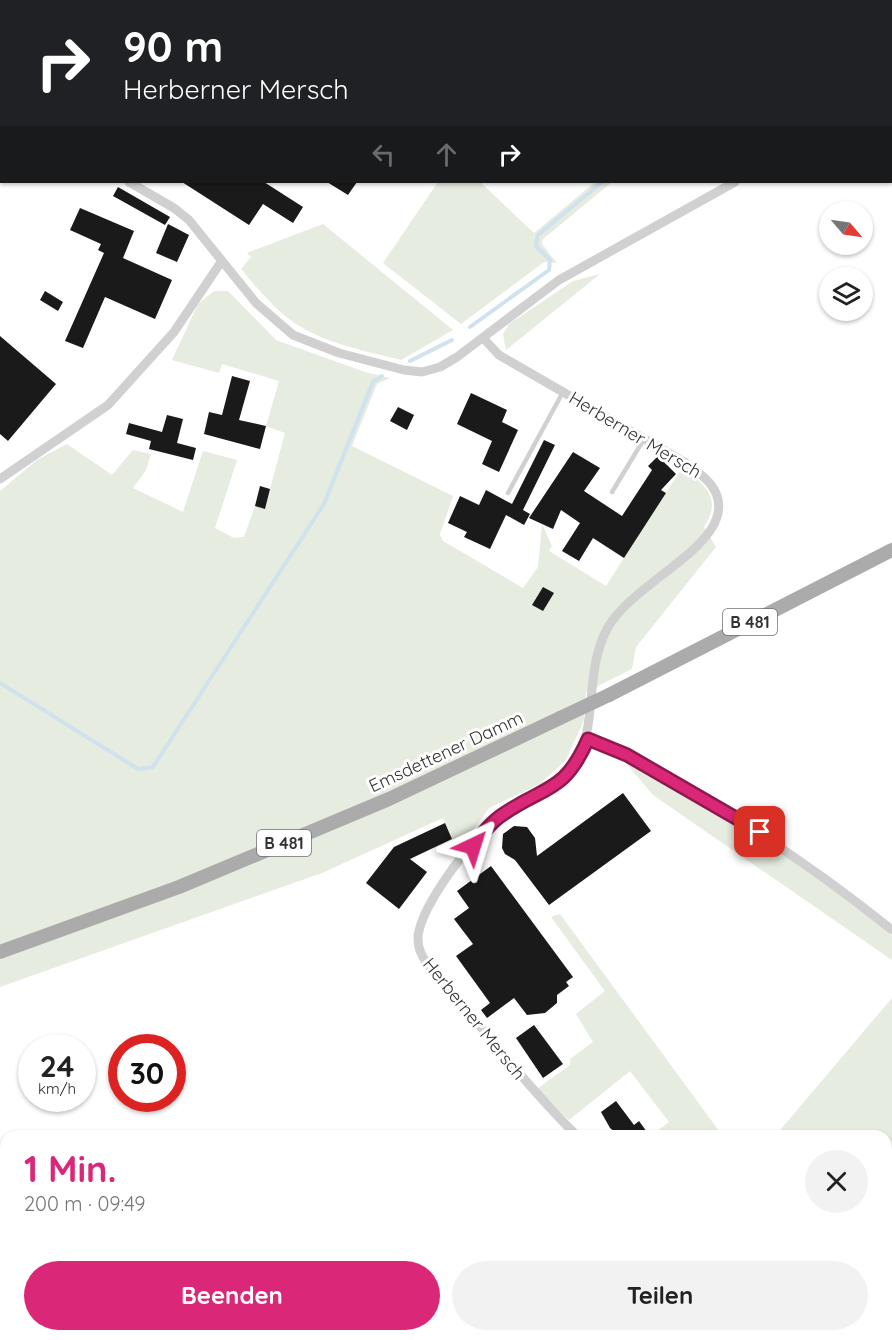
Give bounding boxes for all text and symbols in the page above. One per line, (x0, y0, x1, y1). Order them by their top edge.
text: 90 m (123, 20, 223, 73)
icon: right (24, 24, 102, 102)
text: Herberner Mersch (123, 72, 349, 106)
icon: left (367, 138, 400, 171)
icon: ahead (430, 138, 463, 171)
icon: right (493, 138, 526, 171)
north arrow (819, 201, 873, 255)
map controls (819, 201, 873, 321)
button: layers (819, 267, 873, 321)
street label: Herberner Mersch (565, 386, 706, 483)
road number: B 481 (723, 609, 777, 635)
street label: Emsdettener Damm (365, 706, 527, 797)
pin (734, 806, 785, 857)
position arrow (441, 814, 505, 878)
icon: arrive (743, 815, 776, 848)
road number: B 481 (257, 830, 311, 856)
street label: Herberner Mersch (418, 953, 531, 1084)
speed limit sign: 30 (108, 1034, 186, 1112)
text: 24 (40, 1047, 74, 1085)
text: km/h (38, 1079, 76, 1098)
text: 1 Min. (24, 1146, 116, 1191)
button: close (805, 1150, 868, 1213)
text: 200 m · 09:49 (24, 1191, 146, 1216)
button: Beenden (24, 1261, 440, 1330)
button: Teilen (452, 1261, 868, 1330)

